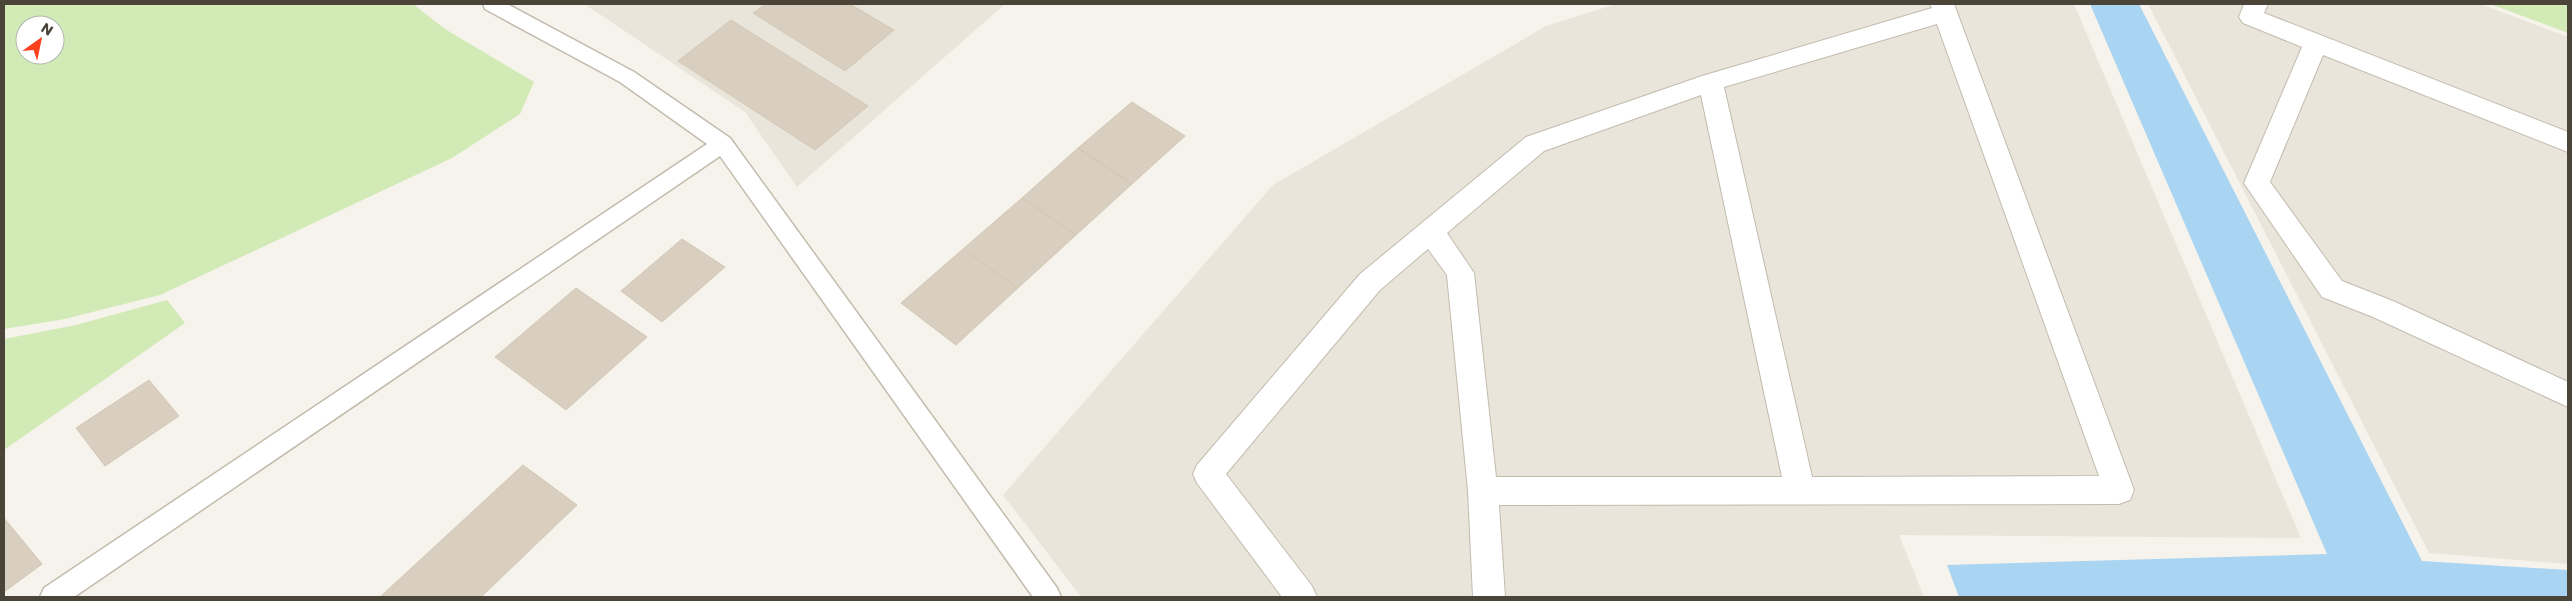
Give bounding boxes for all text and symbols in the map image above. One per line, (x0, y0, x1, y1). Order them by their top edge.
north arrow (15, 15, 65, 65)
text: N (37, 18, 57, 40)

